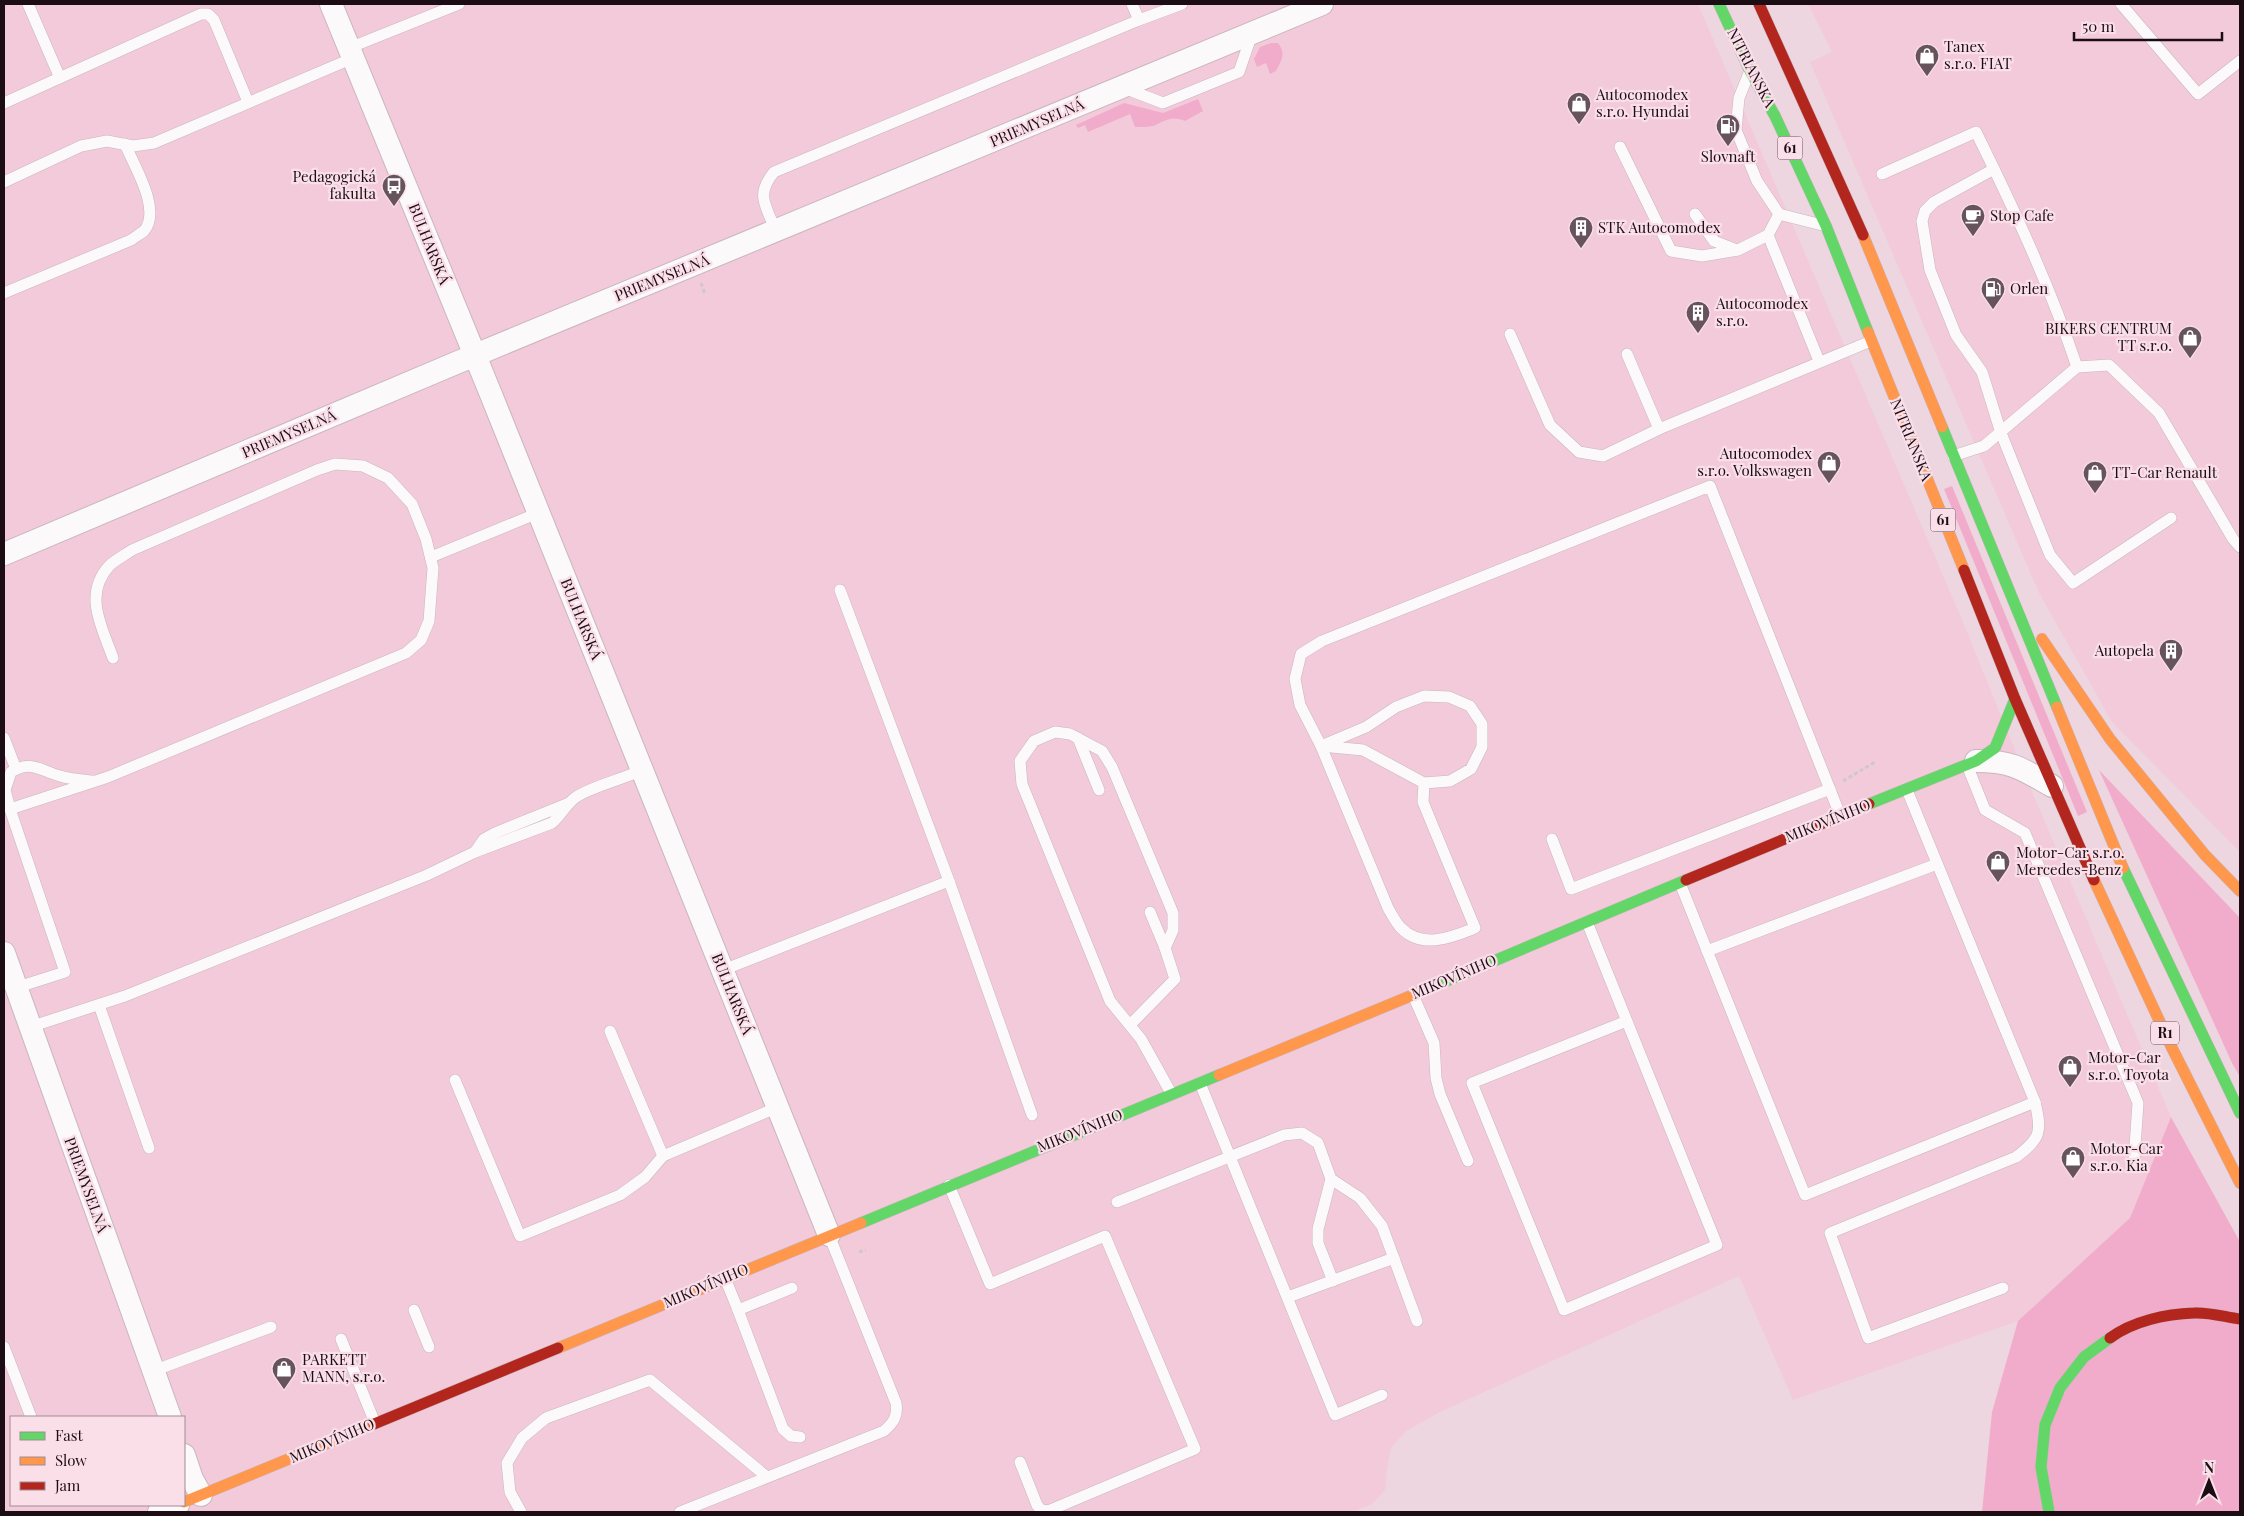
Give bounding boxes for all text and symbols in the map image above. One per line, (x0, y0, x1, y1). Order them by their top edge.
scale bar (2074, 10, 2222, 42)
text: 50 m (2082, 16, 2115, 36)
street label: NITRIANSKA (1723, 24, 1781, 111)
place label: Tanex s.r.o. FIAT (1944, 36, 2012, 73)
shop icon: Tanex s.r.o. FIAT (1914, 43, 1940, 77)
place label: Autocomodex s.r.o. Hyundai (1595, 84, 1690, 121)
shop icon: Autocomodex s.r.o. Hyundai (1566, 91, 1592, 125)
street label: PRIEMYSELNÁ (986, 93, 1087, 151)
fuel station icon: Slovnaft (1715, 113, 1741, 147)
road number: 61 (1778, 136, 1802, 160)
place label: Slovnaft (1701, 146, 1756, 166)
place label: Pedagogická fakulta (292, 166, 377, 203)
bus stop icon: Pedagogická fakulta (381, 173, 407, 207)
street label: BULHARSKÁ (405, 200, 455, 288)
cafe icon: Stop Cafe (1960, 203, 1986, 237)
place label: Stop Cafe (1990, 205, 2054, 225)
building icon: STK Autocomodex (1568, 215, 1594, 249)
place label: STK Autocomodex (1598, 217, 1721, 237)
street label: PRIEMYSELNÁ (611, 249, 713, 305)
fuel station icon: Orlen (1980, 276, 2006, 310)
place label: Orlen (2010, 278, 2048, 298)
place label: Autocomodex s.r.o. (1715, 293, 1808, 330)
building icon: Autocomodex s.r.o. (1685, 300, 1711, 334)
place label: BIKERS CENTRUM TT s.r.o. (2045, 318, 2172, 355)
shop icon: BIKERS CENTRUM TT s.r.o. (2177, 325, 2203, 359)
street label: NITRIANSKA (1886, 396, 1938, 484)
street label: PRIEMYSELNÁ (238, 404, 339, 462)
place label: Autocomodex s.r.o. Volkswagen (1697, 443, 1812, 480)
shop icon: Autocomodex s.r.o. Volkswagen (1816, 450, 1842, 484)
shop icon: TT-Car Renault (2082, 460, 2108, 494)
place label: TT-Car Renault (2112, 462, 2218, 482)
road number: 61 (1930, 508, 1956, 532)
street label: BULHARSKÁ (557, 575, 607, 663)
building icon: Autopela (2158, 638, 2184, 672)
place label: Autopela (2094, 640, 2155, 660)
street label: MIKOVÍNIHO (1782, 794, 1873, 846)
place label: Motor-Car s.r.o. Mercedes-Benz (2016, 842, 2125, 879)
shop icon: Motor-Car s.r.o. Mercedes-Benz (1985, 849, 2011, 883)
street label: MIKOVÍNIHO (1408, 949, 1499, 1003)
street label: BULHARSKÁ (708, 950, 758, 1038)
road number: R1 (2151, 1021, 2179, 1044)
place label: Motor-Car s.r.o. Toyota (2088, 1047, 2169, 1084)
shop icon: Motor-Car s.r.o. Toyota (2057, 1054, 2083, 1088)
street label: MIKOVÍNIHO (1034, 1104, 1125, 1156)
street label: PRIEMYSELNÁ (60, 1134, 114, 1236)
place label: Motor-Car s.r.o. Kia (2090, 1138, 2163, 1175)
shop icon: Motor-Car s.r.o. Kia (2060, 1145, 2086, 1179)
street label: MIKOVÍNIHO (660, 1258, 751, 1312)
place label: PARKETT MANN, s.r.o. (302, 1349, 385, 1386)
shop icon: PARKETT MANN, s.r.o. (271, 1356, 297, 1390)
street label: MIKOVÍNIHO (286, 1413, 377, 1467)
legend (10, 1416, 185, 1506)
text: Fast (55, 1425, 84, 1445)
text: Slow (55, 1450, 87, 1470)
north arrow (2184, 1456, 2234, 1506)
text: N (2204, 1458, 2214, 1477)
text: Jam (54, 1475, 81, 1495)

